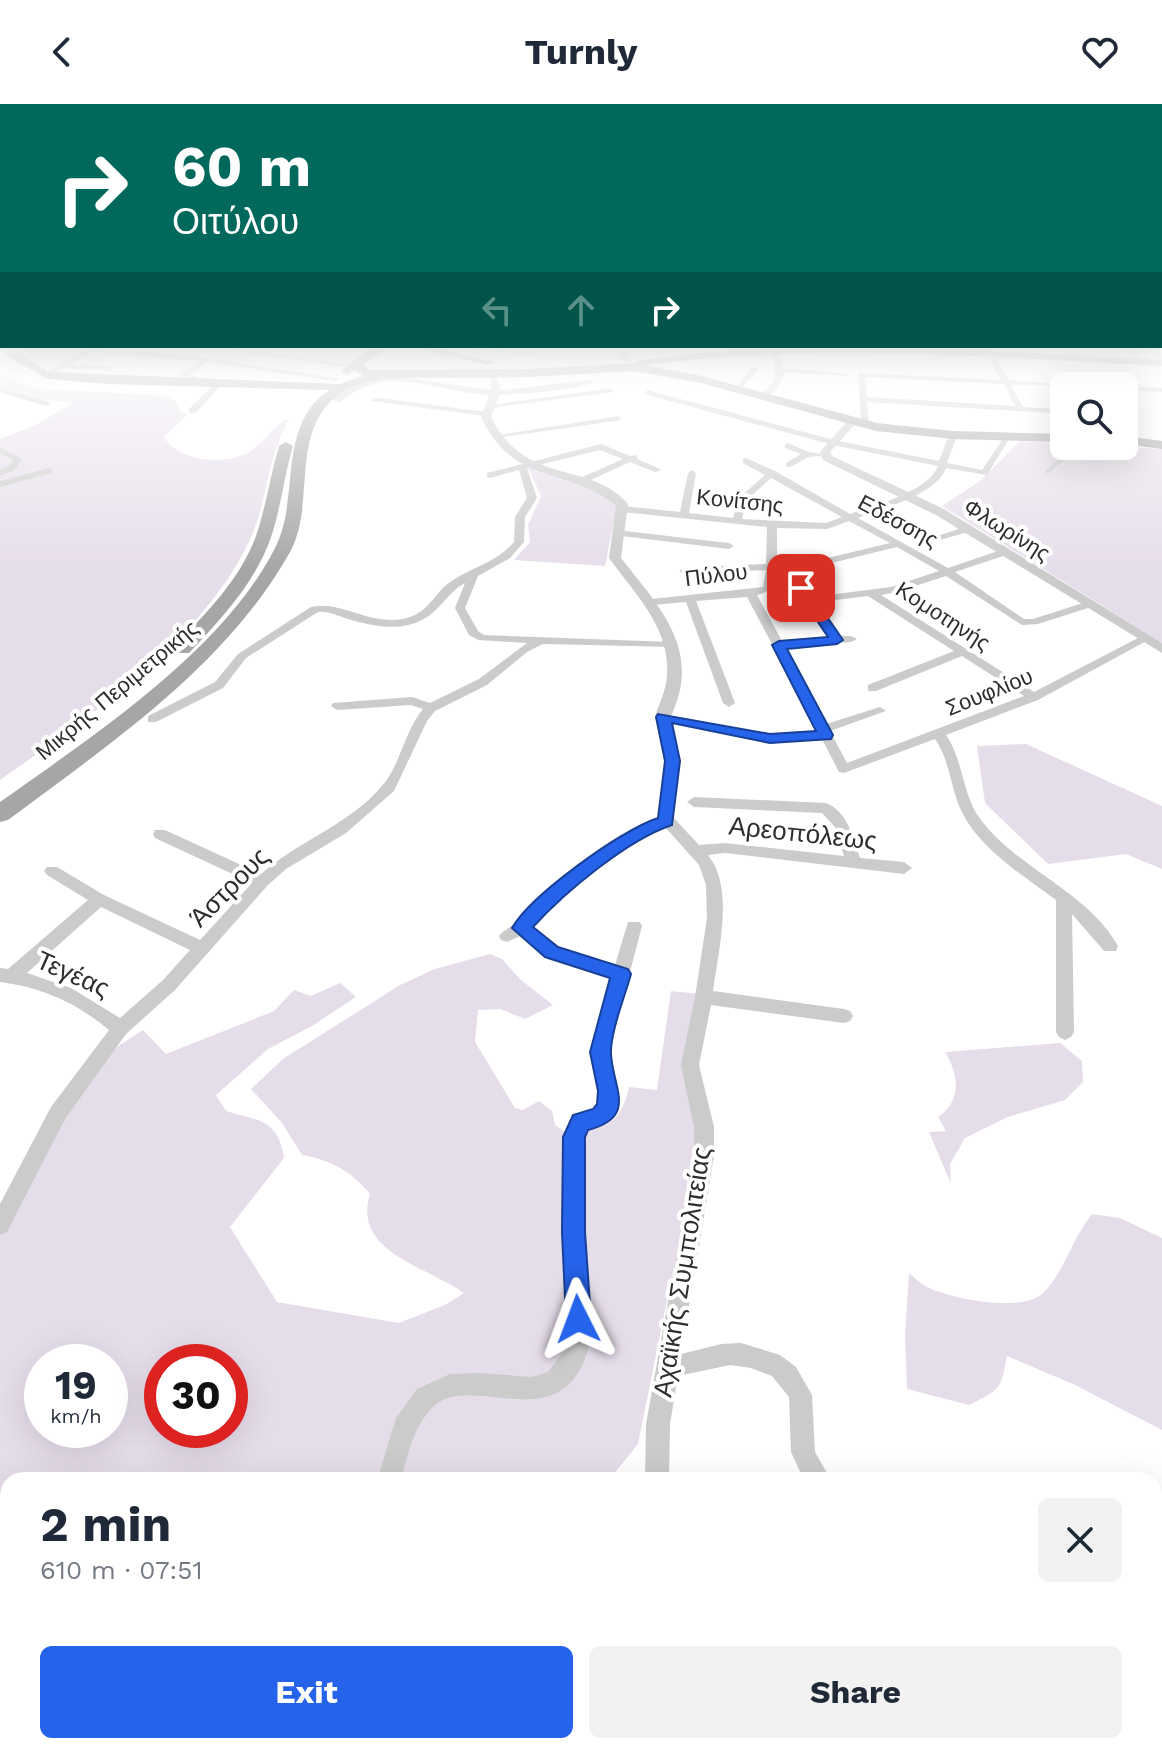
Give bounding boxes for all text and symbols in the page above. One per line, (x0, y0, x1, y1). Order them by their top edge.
icon: back (40, 30, 84, 74)
icon: heart (1078, 30, 1122, 74)
text: Turnly (525, 31, 637, 73)
text: 60 m (172, 134, 311, 200)
icon: right (40, 136, 144, 240)
text: Οιτύλου (172, 201, 299, 243)
icon: left (475, 288, 519, 332)
icon: ahead (559, 288, 603, 332)
icon: right (643, 288, 687, 332)
map controls (1050, 372, 1138, 460)
button: search (1050, 372, 1138, 460)
street label: Κονίτσης (695, 484, 785, 518)
street label: Εδέσσης (854, 490, 942, 552)
street label: Φλωρίνης (959, 494, 1055, 566)
pin (767, 554, 835, 622)
street label: Πύλου (683, 559, 749, 591)
icon: arrive (779, 566, 823, 610)
street label: Κομοτηνής (891, 576, 995, 656)
street label: Μικρής Περιμετρικής (31, 615, 203, 765)
street label: Σουφλίου (942, 663, 1036, 721)
street label: Αρεοπόλεως (727, 810, 879, 856)
street label: Άστρους (183, 841, 275, 933)
street label: Τεγέας (32, 945, 114, 1003)
street label: Αχαϊκής Συμπολιτείας (647, 1145, 717, 1399)
position arrow (536, 1277, 620, 1361)
speed limit sign: 30 (144, 1344, 248, 1448)
text: 19 (55, 1362, 97, 1409)
text: km/h (50, 1404, 102, 1428)
text: 2 min (40, 1496, 171, 1553)
button: close (1038, 1498, 1122, 1582)
text: 610 m · 07:51 (40, 1555, 203, 1585)
button: Exit (40, 1646, 573, 1738)
button: Share (589, 1646, 1122, 1738)

